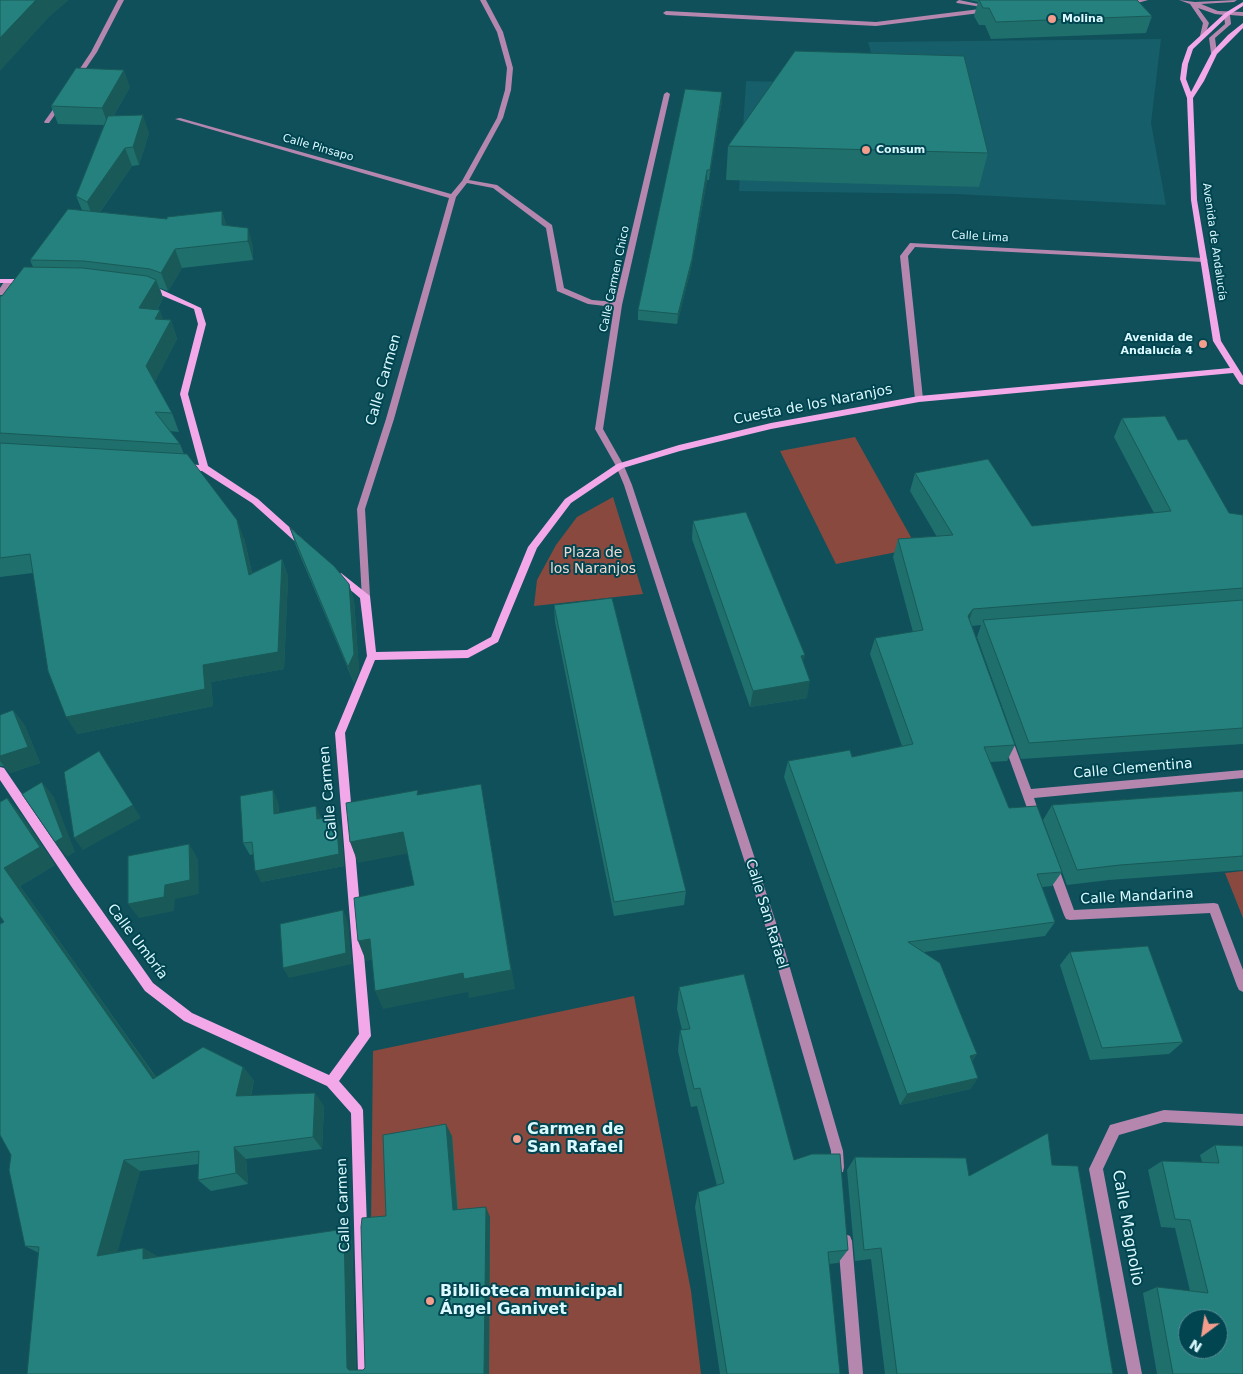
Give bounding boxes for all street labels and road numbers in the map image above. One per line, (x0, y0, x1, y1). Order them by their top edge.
street label: Calle Pinsapo (281, 132, 355, 164)
street label: Avenida de Andalucía (1199, 182, 1229, 302)
street label: Calle Carmen Chico (597, 225, 633, 333)
street label: Calle Lima (951, 229, 1009, 245)
street label: Calle Carmen (363, 332, 405, 428)
street label: Cuesta de los Naranjos (732, 381, 894, 429)
street label: Calle Carmen (317, 745, 341, 841)
street label: Calle Clementina (1073, 755, 1193, 783)
street label: Calle San Rafael (741, 857, 791, 971)
street label: Calle Mandarina (1080, 886, 1194, 908)
street label: Calle Umbría (103, 901, 171, 983)
street label: Calle Carmen (334, 1158, 354, 1252)
street label: Calle Magnolio (1107, 1169, 1147, 1287)

